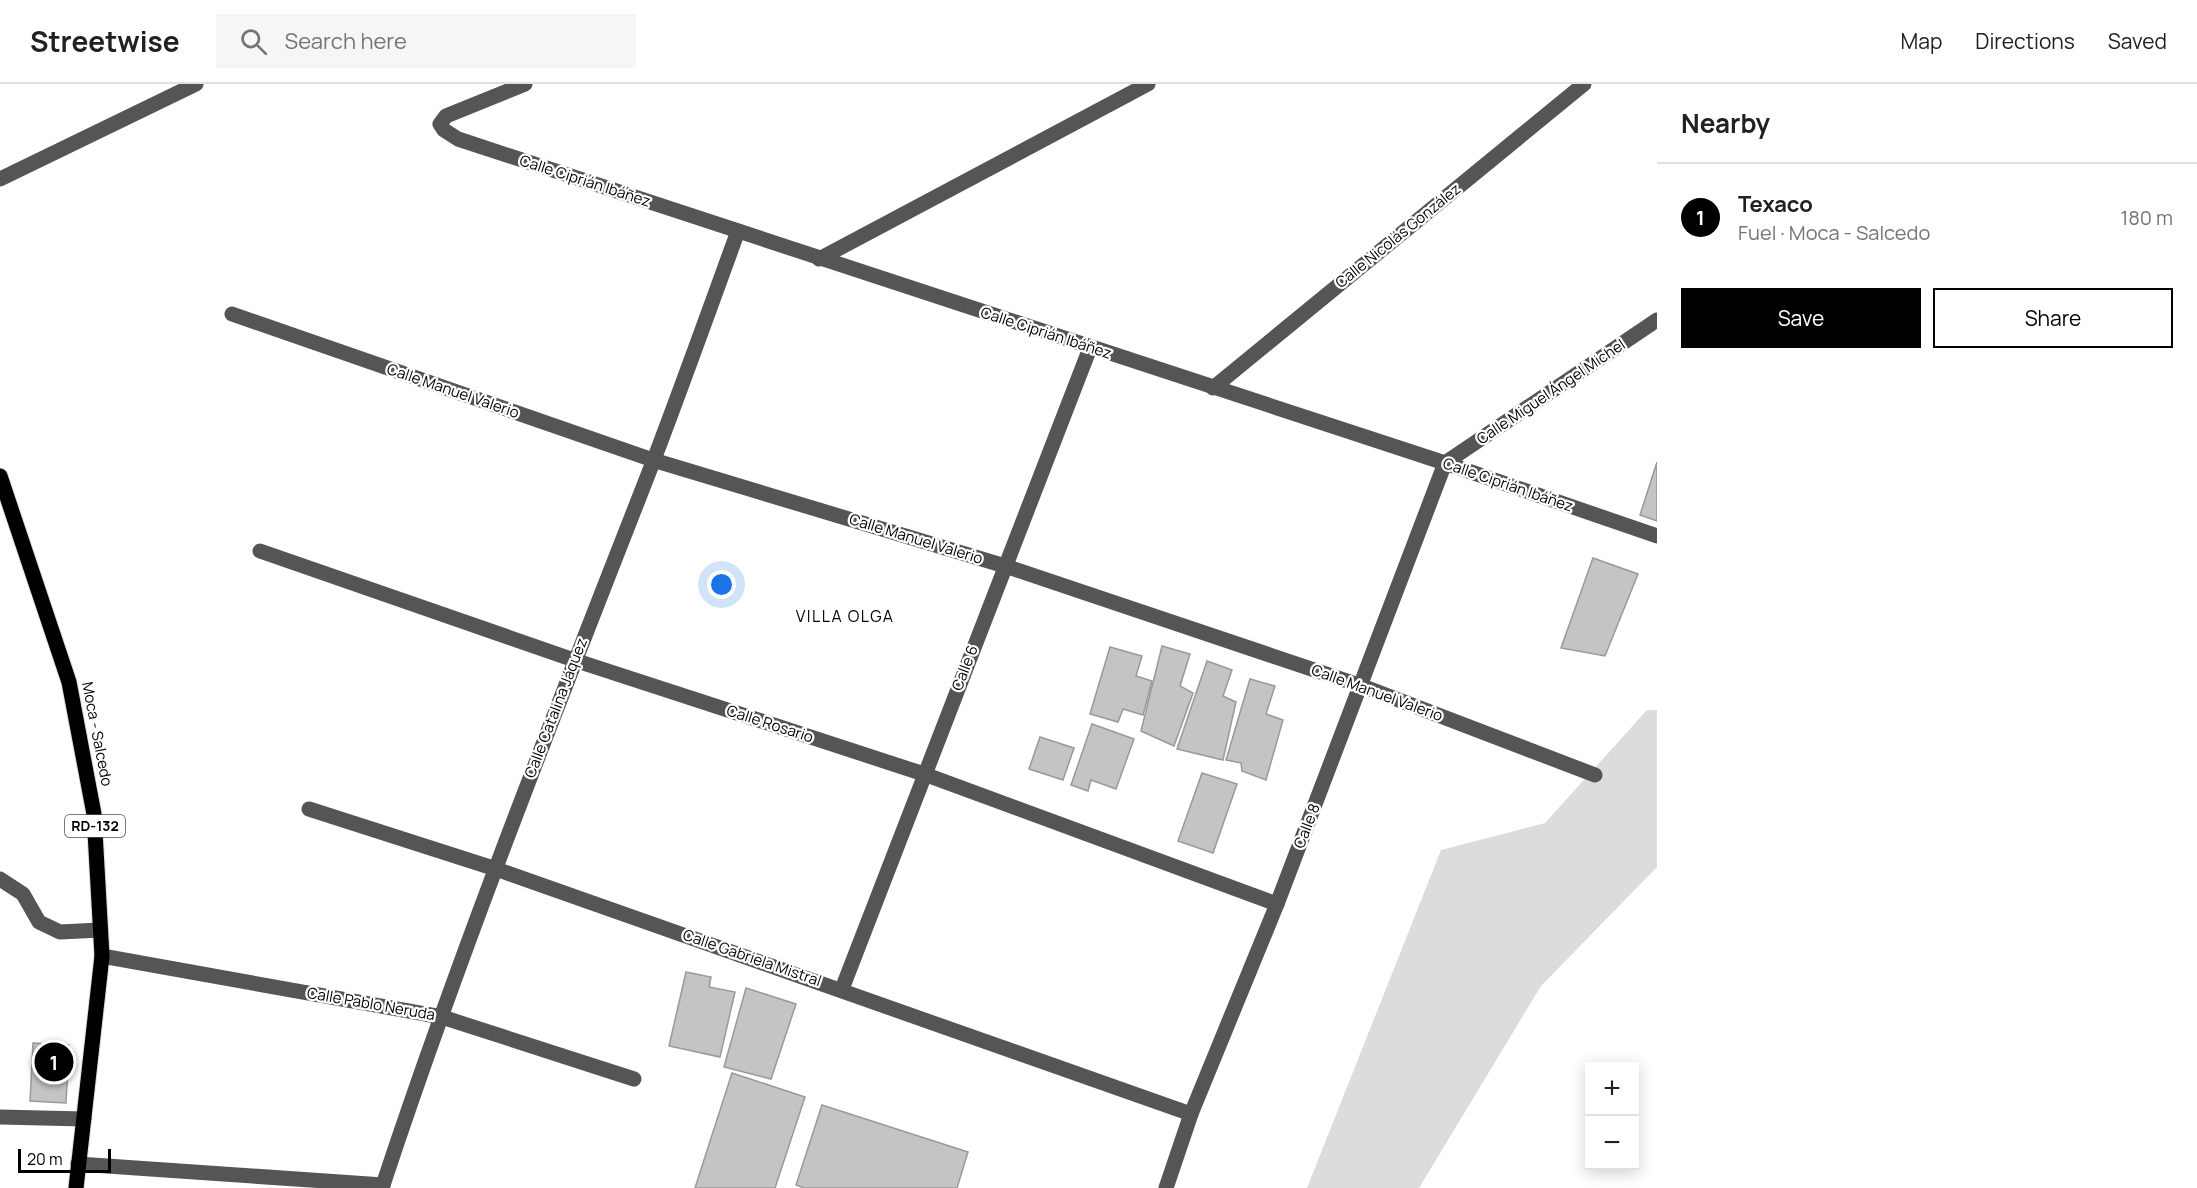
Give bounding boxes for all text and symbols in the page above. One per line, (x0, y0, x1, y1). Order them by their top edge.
search box (216, 14, 636, 68)
text: Streetwise (30, 22, 180, 60)
icon: search (237, 25, 270, 58)
text: Search here (285, 26, 407, 56)
text: Map (1901, 27, 1942, 55)
text: Directions (1975, 27, 2075, 55)
text: Saved (2108, 27, 2167, 55)
text: Nearby (1681, 105, 1770, 141)
street label: Calle Ciprián Ibáñez (517, 149, 653, 212)
street label: Calle Nicolás González (1331, 178, 1465, 293)
text: Texaco (1738, 189, 1813, 219)
text: 1 (1696, 204, 1705, 231)
text: 180 m (2120, 204, 2173, 231)
text: Fuel · Moca - Salcedo (1738, 219, 1930, 246)
button: Save (1681, 288, 1921, 348)
button: Share (1933, 288, 2173, 348)
street label: Calle Ciprián Ibáñez (978, 301, 1114, 364)
street label: Calle Miguel Ángel Michel (1472, 334, 1629, 449)
street label: Calle Manuel Valerio (384, 358, 522, 423)
street label: Calle Ciprián Ibáñez (1440, 452, 1576, 517)
street label: Calle Manuel Valerio (847, 508, 986, 569)
your location (707, 570, 736, 599)
district label: VILLA OLGA (796, 605, 894, 627)
street label: Calle Catalina Jáquez (519, 635, 592, 781)
street label: Calle 6 (946, 642, 983, 694)
street label: Calle Manuel Valerio (1308, 659, 1446, 726)
street label: Moca - Salcedo (77, 680, 118, 788)
street label: Calle Rosario (724, 700, 816, 747)
street label: Calle 8 (1288, 800, 1325, 851)
road number: RD-132 (65, 815, 125, 837)
street label: Calle Gabriela Mistral (680, 924, 824, 991)
street label: Calle Pablo Neruda (305, 982, 437, 1025)
pin: 1 (34, 1040, 74, 1084)
map controls (1585, 1062, 1639, 1170)
button: + (1585, 1062, 1639, 1116)
button: − (1585, 1116, 1639, 1170)
scale bar (18, 1146, 111, 1174)
text: 20 m (27, 1148, 63, 1170)

